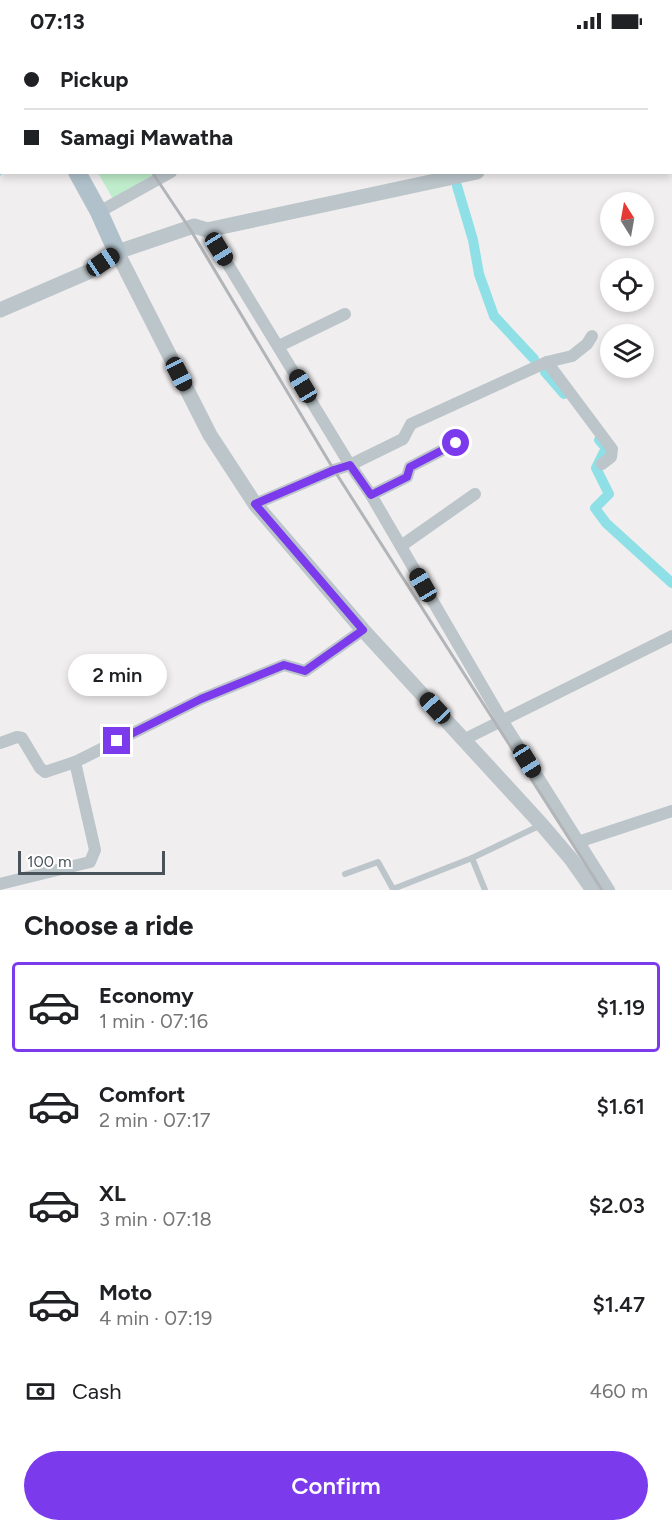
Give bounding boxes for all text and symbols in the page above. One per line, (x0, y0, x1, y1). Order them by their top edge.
text: 07:13 (30, 8, 85, 35)
text: Pickup (60, 66, 129, 93)
text: Samagi Mawatha (60, 124, 233, 151)
north arrow (600, 192, 654, 246)
map controls (600, 192, 654, 378)
car (202, 229, 236, 269)
car (83, 244, 123, 280)
button: locate (600, 258, 654, 312)
button: layers (600, 324, 654, 378)
car (163, 354, 195, 394)
car (286, 366, 320, 406)
route start (442, 429, 469, 456)
car (406, 565, 440, 605)
callout: 2 min (68, 654, 166, 696)
text: 2 min (93, 663, 142, 687)
car (416, 689, 454, 727)
route end (103, 727, 130, 754)
car (510, 741, 544, 781)
scale bar (18, 848, 165, 876)
text: 100 m (27, 852, 72, 871)
text: Choose a ride (24, 909, 193, 942)
icon: car (27, 980, 81, 1034)
text: Economy (99, 982, 194, 1009)
text: $1.19 (597, 994, 645, 1021)
text: 1 min · 07:16 (99, 1009, 208, 1033)
icon: car (27, 1079, 81, 1133)
text: Comfort (99, 1081, 185, 1108)
text: $1.61 (597, 1093, 645, 1120)
text: 2 min · 07:17 (99, 1108, 211, 1132)
icon: car (27, 1178, 81, 1232)
text: XL (99, 1180, 126, 1207)
text: $2.03 (589, 1192, 645, 1219)
text: 3 min · 07:18 (99, 1207, 212, 1231)
icon: car (27, 1277, 81, 1331)
text: Moto (99, 1279, 152, 1306)
text: $1.47 (593, 1291, 645, 1318)
text: 4 min · 07:19 (99, 1306, 212, 1330)
icon: cash (24, 1375, 57, 1408)
text: Cash (72, 1378, 122, 1405)
text: 460 m (589, 1379, 648, 1403)
button: Confirm (24, 1451, 648, 1520)

